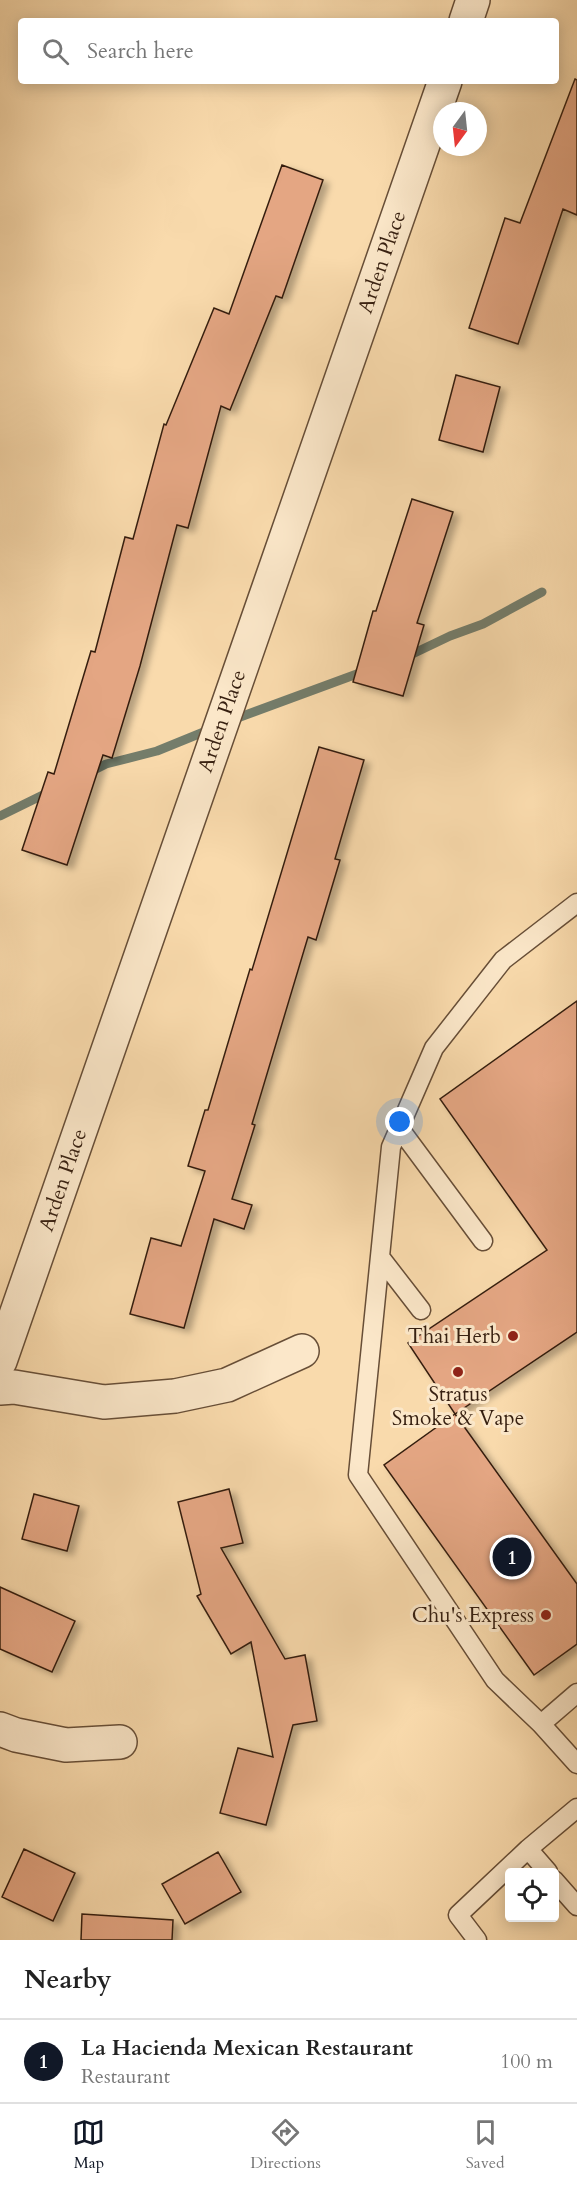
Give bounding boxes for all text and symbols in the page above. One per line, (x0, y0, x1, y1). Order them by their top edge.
search box (18, 18, 559, 84)
icon: search (39, 35, 72, 68)
text: Search here (87, 36, 194, 66)
north arrow (433, 102, 487, 156)
street label: Arden Place (351, 207, 413, 317)
street label: Arden Place (191, 666, 253, 776)
your location (385, 1107, 414, 1136)
street label: Arden Place (32, 1125, 94, 1235)
place label: Thai Herb (407, 1322, 501, 1351)
marker: Thai Herb (506, 1329, 520, 1343)
marker: Stratus Smoke & Vape (451, 1365, 465, 1379)
place label: Stratus Smoke & Vape (392, 1380, 524, 1433)
pin: 1 (492, 1534, 532, 1580)
place label: Chu's Express (412, 1601, 534, 1630)
marker: Chu's Express (539, 1608, 553, 1622)
map controls (505, 1868, 559, 1922)
button: locate (505, 1868, 559, 1922)
text: Nearby (24, 1962, 112, 1997)
text: La Hacienda Mexican Restaurant (81, 2033, 413, 2063)
text: 1 (38, 2048, 49, 2075)
text: 100 m (500, 2048, 553, 2075)
text: Restaurant (81, 2063, 170, 2090)
tab: Map (72, 2116, 105, 2174)
tab: Directions (250, 2116, 321, 2174)
tab: Saved (466, 2116, 505, 2174)

